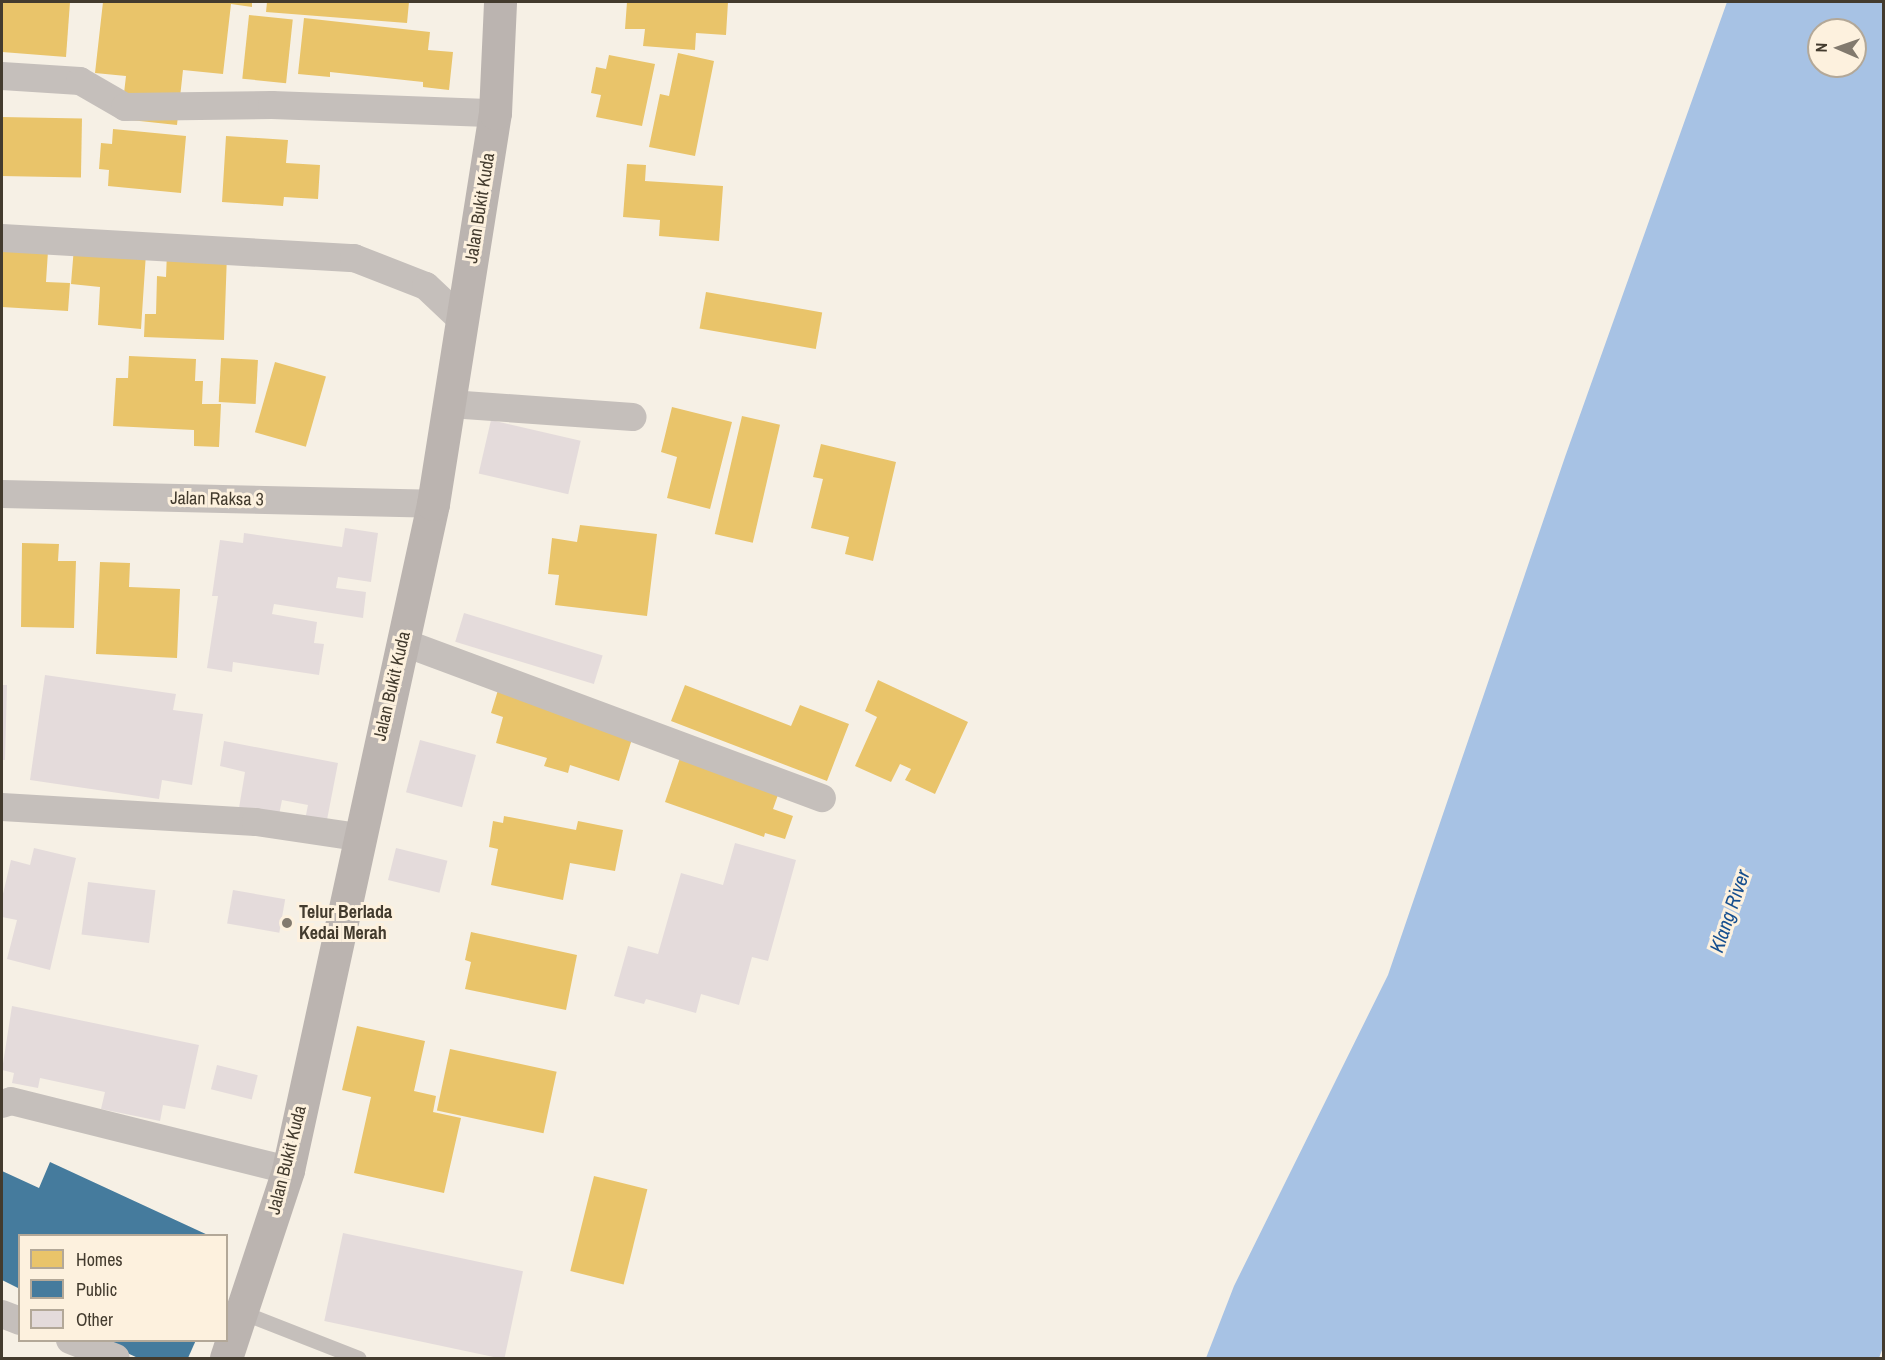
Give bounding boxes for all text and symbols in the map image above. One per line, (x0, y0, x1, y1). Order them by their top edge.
north arrow (1807, 18, 1867, 78)
text: N (1810, 42, 1832, 53)
street label: Jalan Bukit Kuda (461, 151, 499, 265)
street label: Jalan Raksa 3 (170, 487, 264, 511)
street label: Jalan Bukit Kuda (369, 629, 415, 743)
water label: Klang River (1704, 867, 1754, 955)
place label: Telur Berlada Kedai Merah (299, 902, 392, 944)
marker: Telur Berlada Kedai Merah (280, 916, 294, 930)
street label: Jalan Bukit Kuda (263, 1103, 311, 1217)
legend (18, 1234, 228, 1342)
text: Homes (76, 1247, 123, 1272)
text: Public (76, 1277, 117, 1302)
text: Other (76, 1307, 113, 1332)

